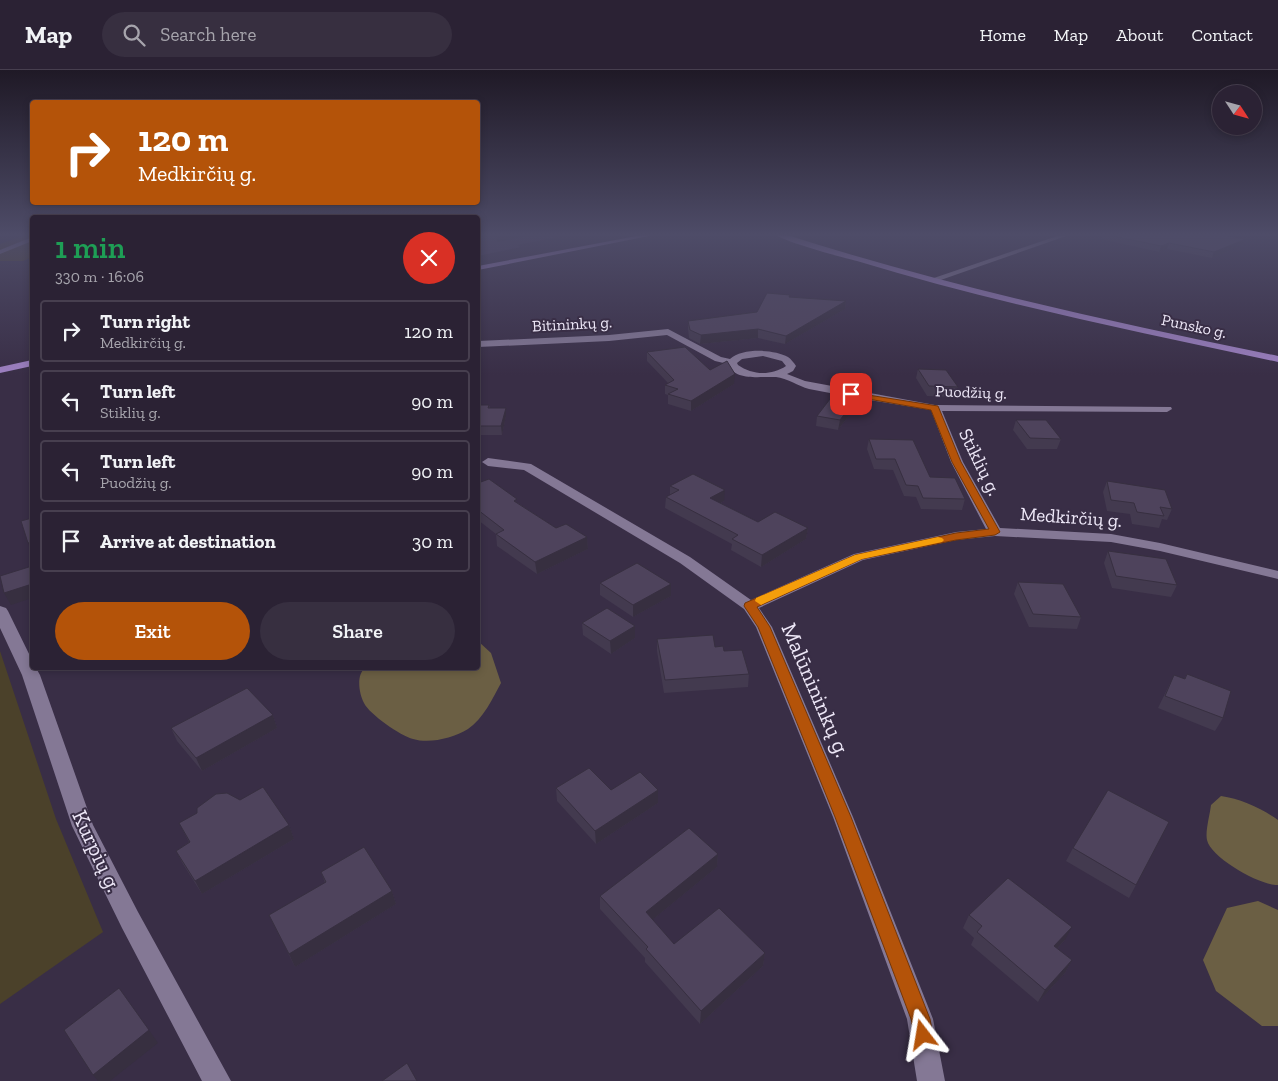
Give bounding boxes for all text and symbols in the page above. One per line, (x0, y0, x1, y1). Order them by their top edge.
search box (102, 12, 452, 57)
text: Map (25, 20, 72, 49)
icon: search (120, 21, 148, 49)
text: Search here (160, 23, 257, 46)
text: Home (979, 24, 1026, 46)
text: Map (1054, 24, 1088, 46)
text: About (1116, 24, 1163, 46)
text: Contact (1191, 24, 1253, 46)
north arrow (1212, 85, 1262, 135)
map controls (1212, 85, 1262, 135)
text: 120 m (138, 118, 228, 160)
icon: right (55, 120, 120, 185)
text: Medkirčių g. (138, 160, 256, 187)
text: 1 min (55, 230, 125, 266)
button: close (403, 232, 455, 284)
text: 330 m · 16:06 (55, 267, 144, 286)
text: Turn right (100, 310, 190, 333)
street label: Punsko g. (1160, 310, 1228, 342)
street label: Bitininkų g. (531, 312, 613, 336)
icon: right (57, 317, 85, 345)
text: 120 m (404, 320, 453, 343)
text: Medkirčių g. (100, 333, 186, 352)
pin (830, 373, 872, 415)
text: Turn left (100, 380, 175, 403)
icon: arrive (837, 380, 865, 408)
street label: Puodžių g. (935, 381, 1007, 403)
icon: left (57, 387, 85, 415)
text: 90 m (411, 390, 453, 413)
text: Stiklių g. (100, 403, 161, 422)
street label: Stiklių g. (954, 425, 1006, 499)
text: Turn left (100, 450, 175, 473)
icon: left (57, 457, 85, 485)
text: 90 m (411, 460, 453, 483)
text: Puodžių g. (100, 473, 172, 492)
street label: Medkirčių g. (1019, 502, 1123, 532)
icon: arrive (57, 527, 85, 555)
text: Arrive at destination (100, 530, 276, 553)
text: 30 m (412, 530, 453, 553)
button: Exit (55, 602, 250, 660)
button: Share (260, 602, 455, 660)
street label: Malūnininkų g. (776, 619, 856, 761)
street label: Kurpių g. (66, 806, 128, 896)
position arrow (896, 1008, 948, 1060)

